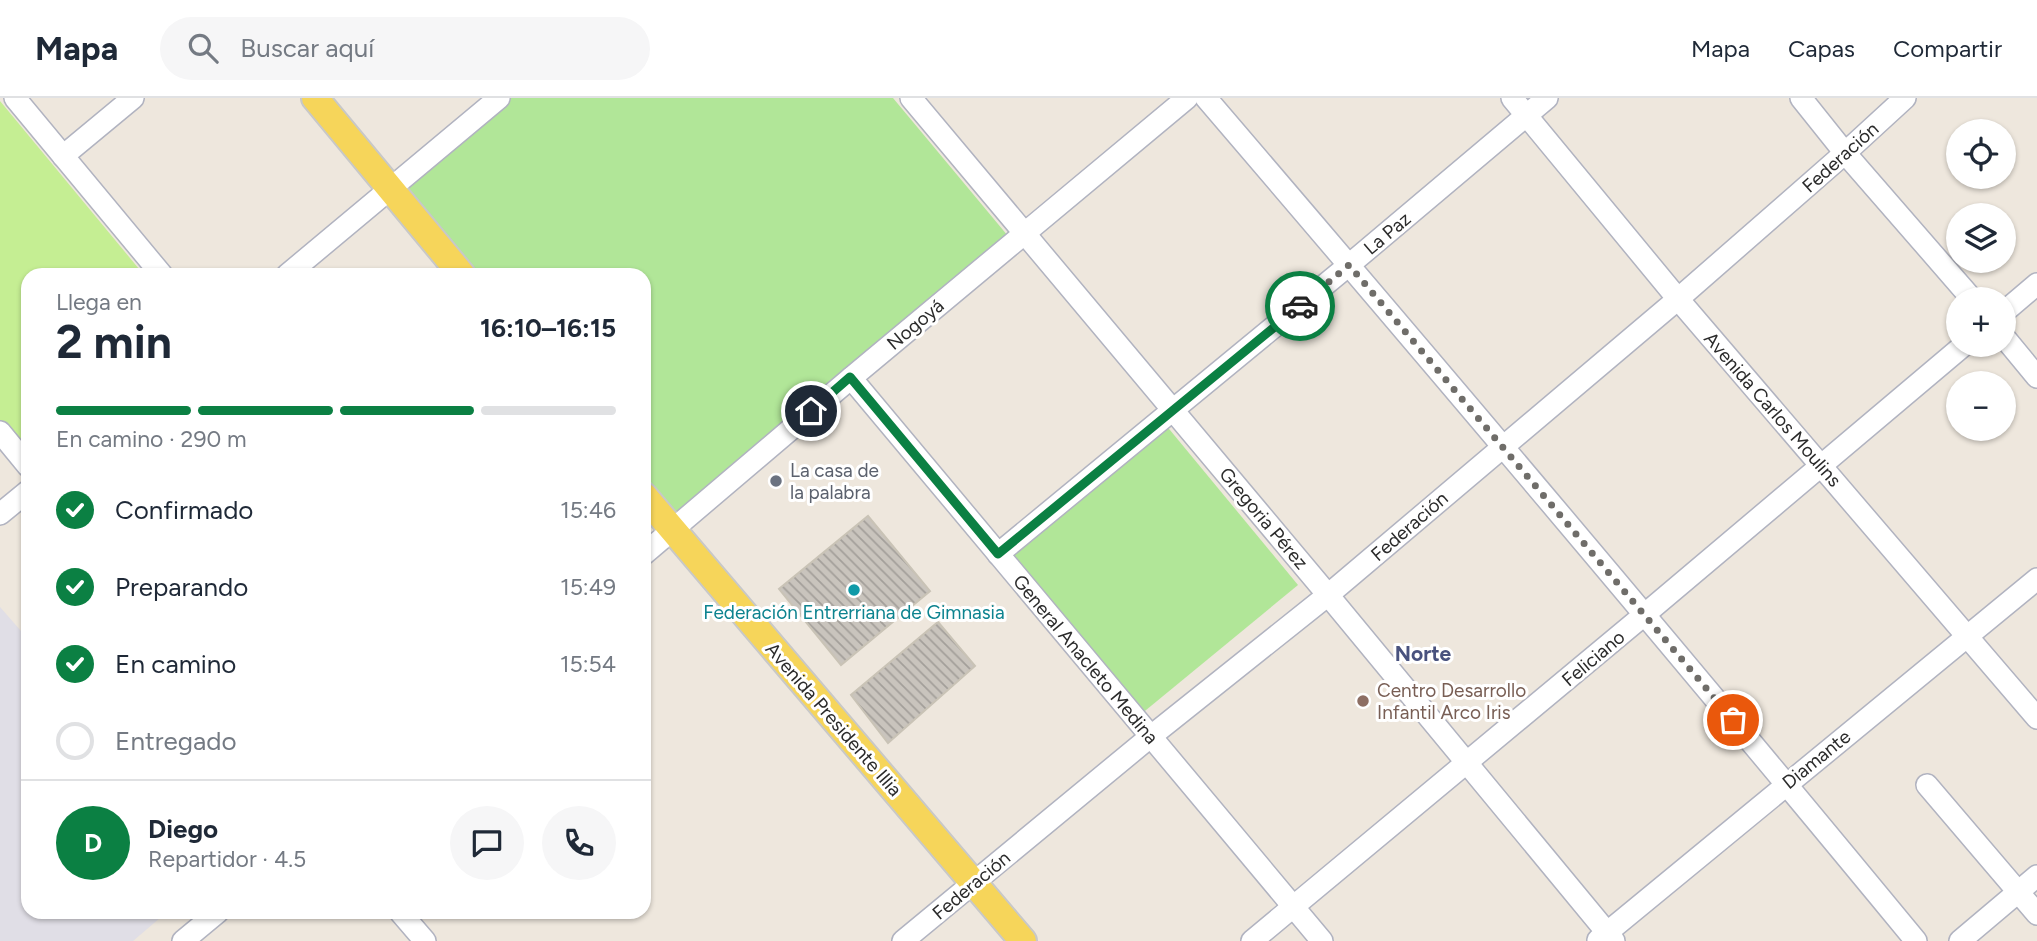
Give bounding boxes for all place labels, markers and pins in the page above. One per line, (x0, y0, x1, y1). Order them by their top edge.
pin (781, 381, 841, 441)
place label: La casa de la palabra (790, 459, 879, 504)
marker: La casa de la palabra (768, 473, 784, 489)
marker: Federación Entrerriana de Gimnasia (846, 582, 862, 598)
place label: Federación Entrerriana de Gimnasia (703, 601, 1005, 624)
place label: Centro Desarrollo Infantil Arco Iris (1377, 679, 1526, 724)
pin (1703, 690, 1763, 750)
marker: Centro Desarrollo Infantil Arco Iris (1355, 693, 1371, 709)

